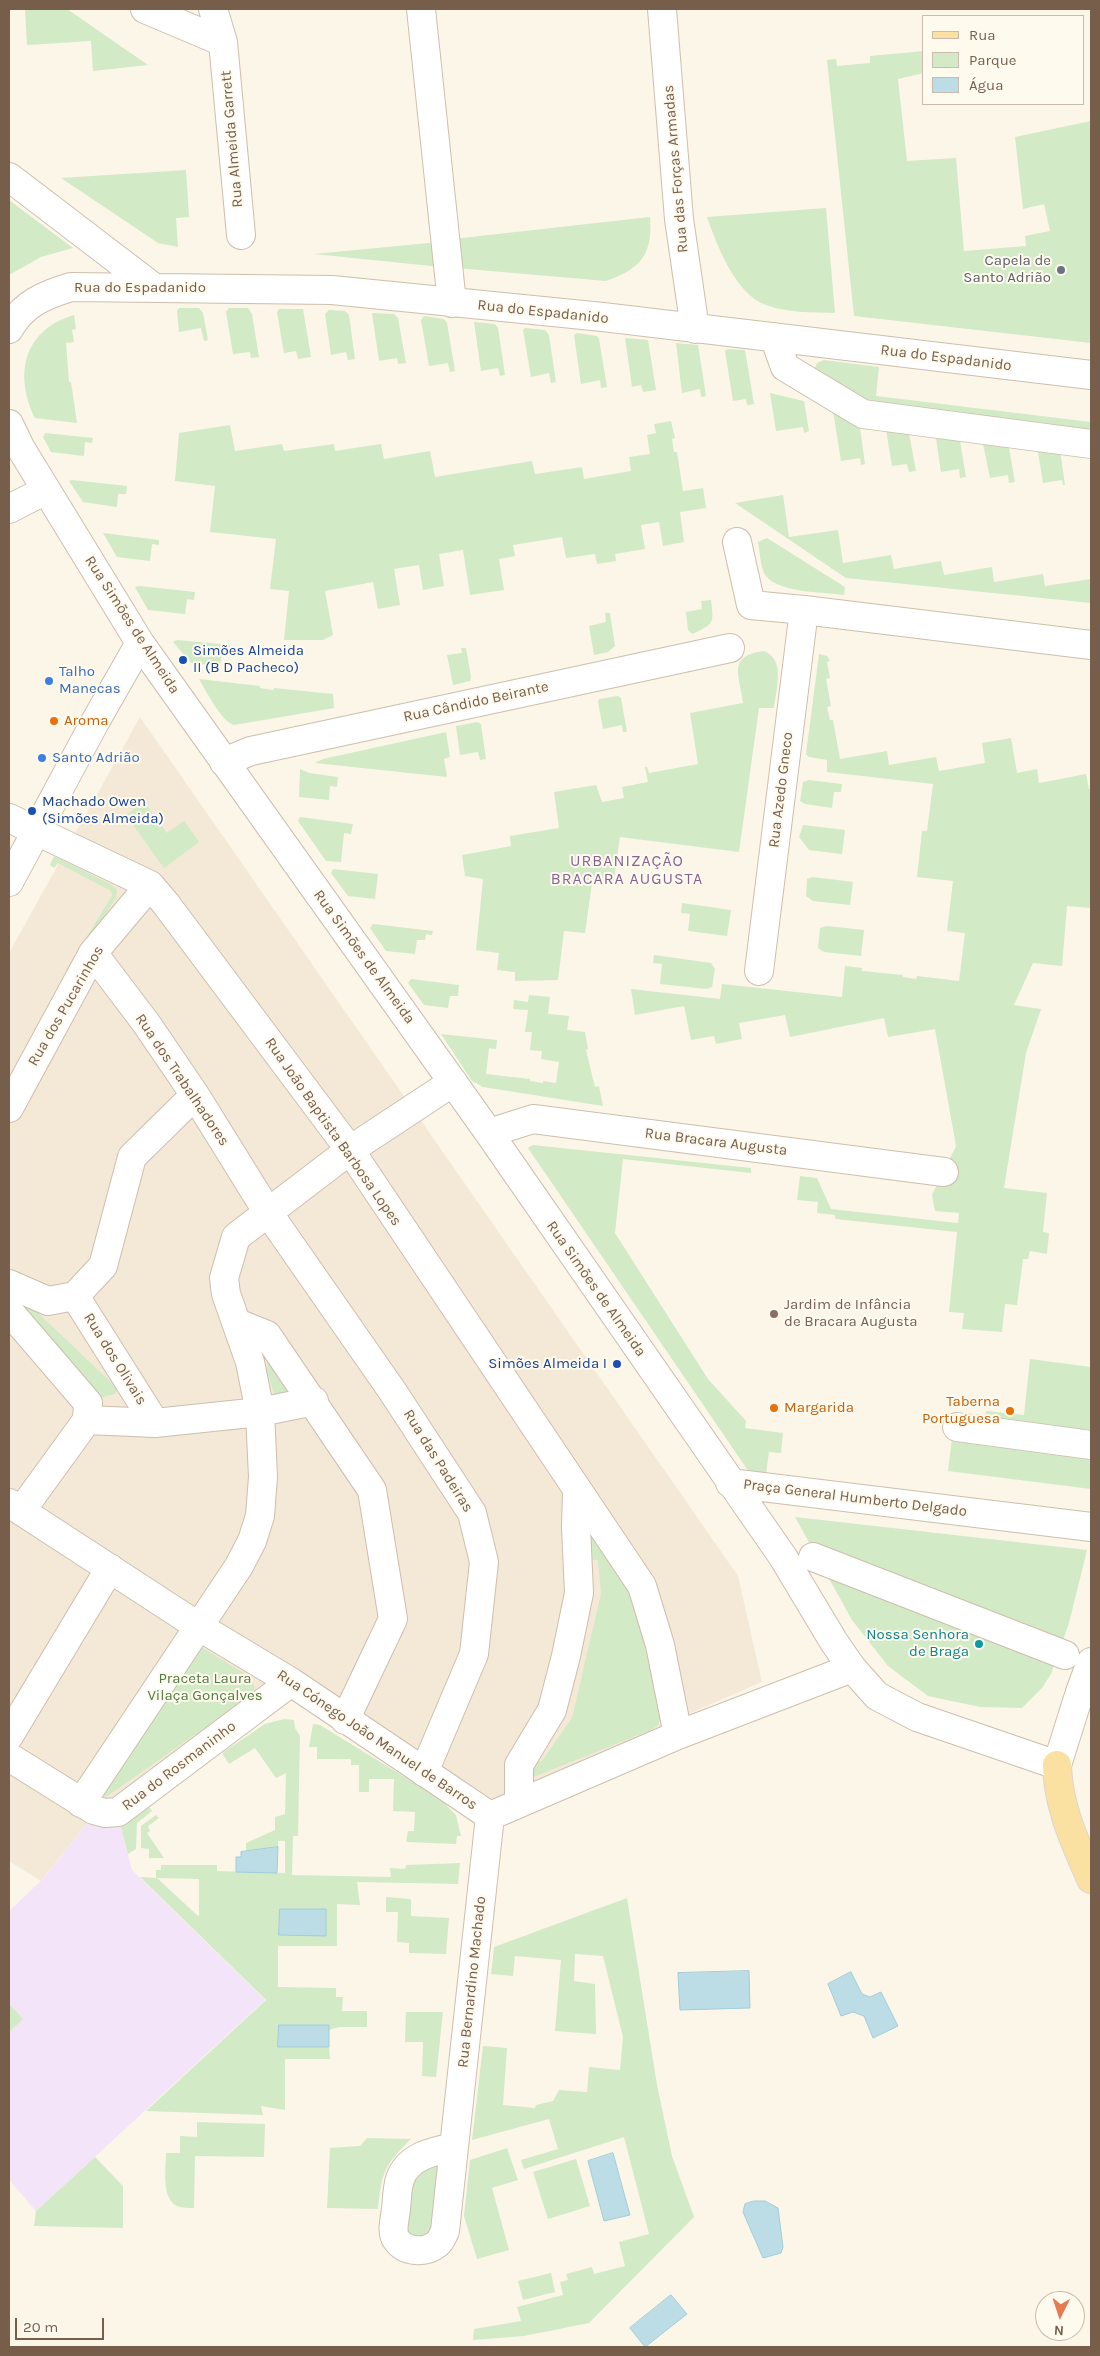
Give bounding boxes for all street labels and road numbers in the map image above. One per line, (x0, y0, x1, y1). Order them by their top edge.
street label: Rua Almeida Garrett (217, 70, 247, 208)
street label: Rua das Forças Armadas (660, 84, 692, 254)
street label: Rua do Espadanido (74, 279, 206, 297)
street label: Rua do Espadanido (477, 296, 609, 328)
street label: Rua do Espadanido (879, 341, 1013, 375)
street label: Rua Simões de Almeida (81, 552, 183, 698)
street label: Rua Cândido Beirante (402, 678, 550, 726)
street label: Rua Azedo Gneco (765, 731, 797, 849)
street label: Rua Simões de Almeida (309, 886, 419, 1028)
street label: Rua dos Pucarinhos (24, 943, 108, 1069)
street label: Rua dos Trabalhadores (131, 1011, 233, 1149)
street label: Rua João Baptista Barbosa Lopes (261, 1034, 405, 1230)
street label: Rua Bracara Augusta (644, 1124, 788, 1160)
street label: Rua Simões de Almeida (542, 1218, 650, 1360)
street label: Rua dos Olivais (80, 1310, 150, 1408)
street label: Rua das Padeiras (399, 1406, 477, 1516)
street label: Praça General Humberto Delgado (742, 1475, 968, 1521)
street label: Rua Cónego João Manuel de Barros (273, 1666, 481, 1814)
street label: Rua do Rosmaninho (118, 1717, 240, 1815)
street label: Rua Bernardino Machado (454, 1895, 490, 2069)

